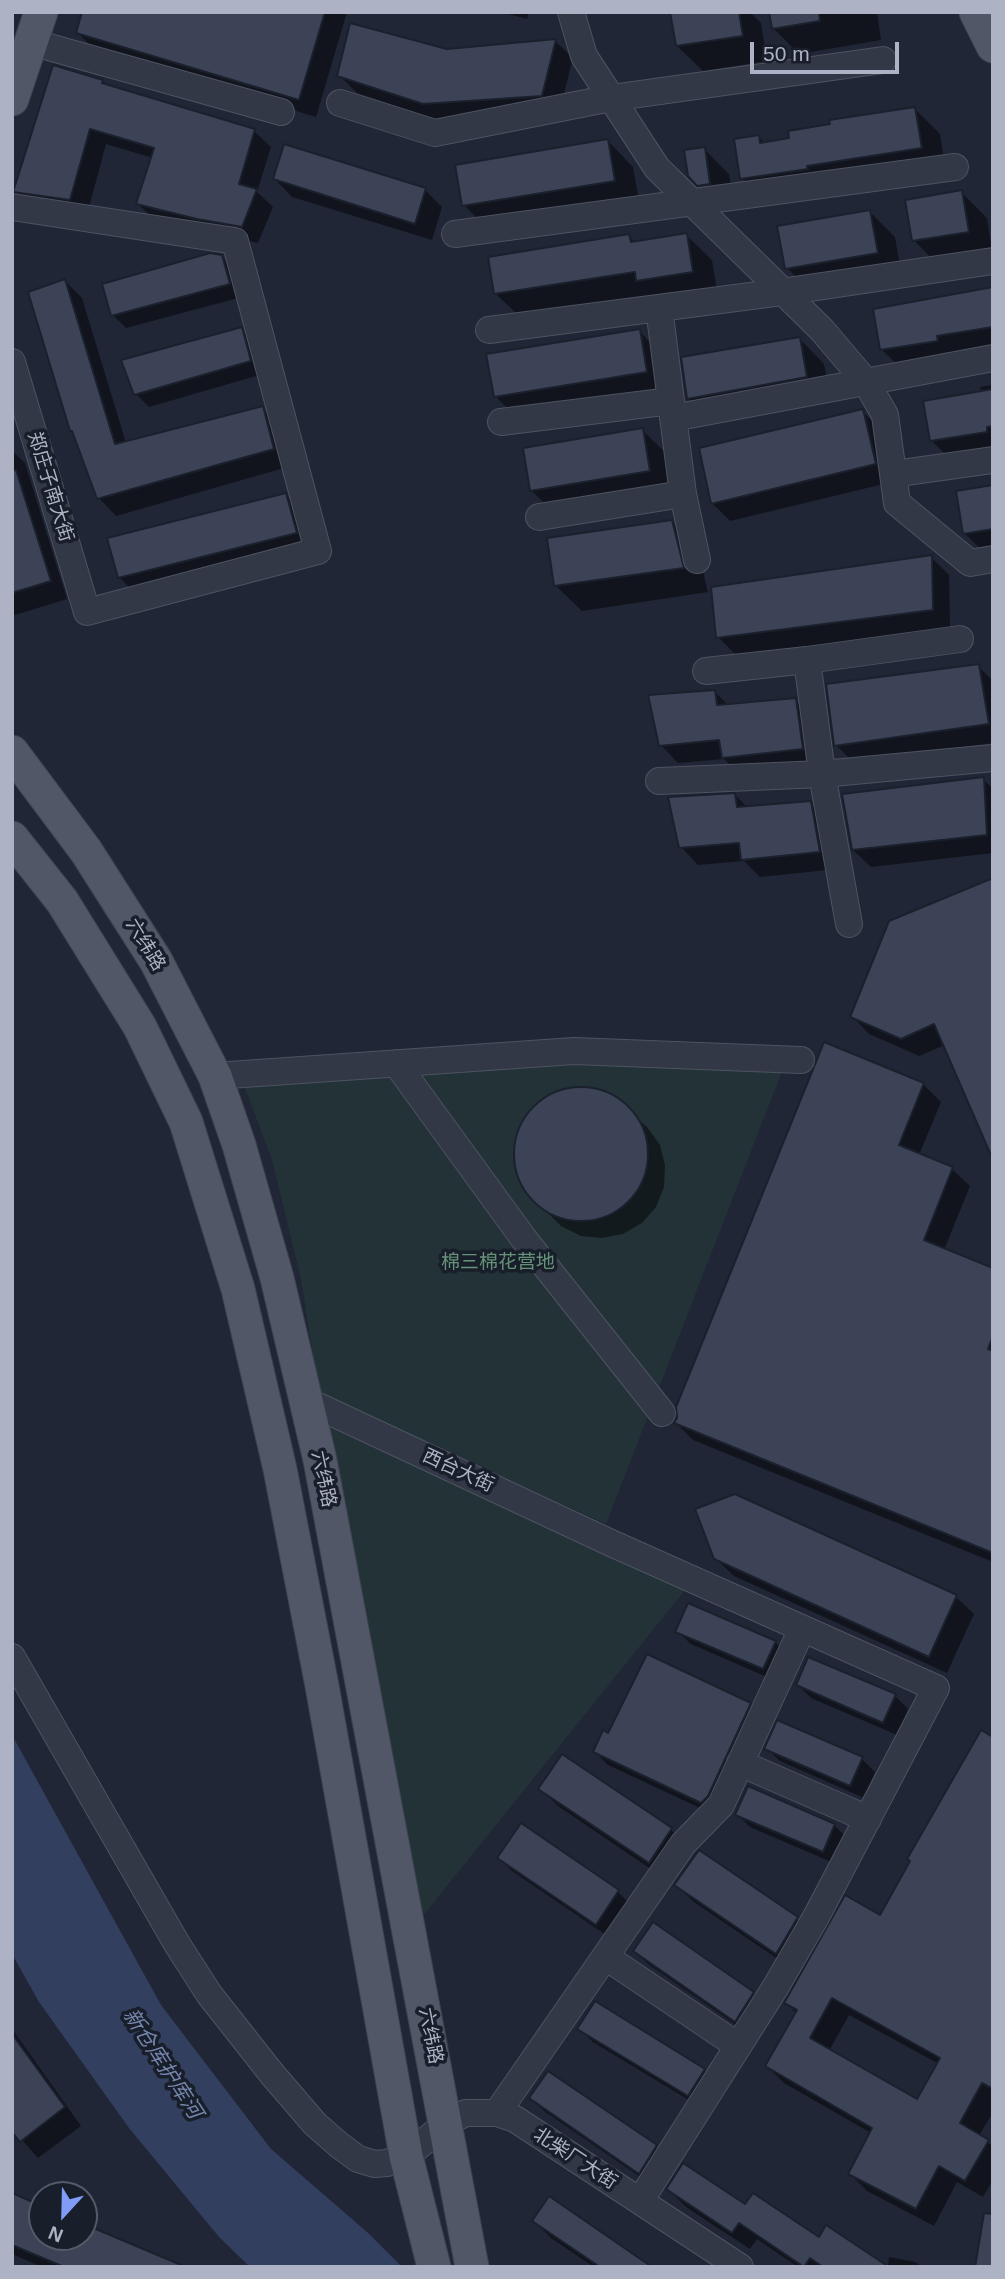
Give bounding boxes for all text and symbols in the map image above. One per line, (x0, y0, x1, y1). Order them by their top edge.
scale bar (753, 28, 902, 72)
text: 50 m (763, 42, 810, 65)
street label: 郑庄子南大街 (22, 429, 78, 545)
street label: 六纬路 (121, 915, 169, 975)
park label: 棉三棉花营地 (441, 1252, 555, 1274)
street label: 西台大街 (419, 1445, 497, 1497)
street label: 六纬路 (306, 1449, 340, 1509)
water label: 新仓库护库河 (117, 2004, 207, 2124)
street label: 六纬路 (413, 2006, 447, 2066)
street label: 北柴厂大街 (529, 2124, 621, 2194)
north arrow (28, 2181, 98, 2251)
text: N (45, 2222, 66, 2246)

